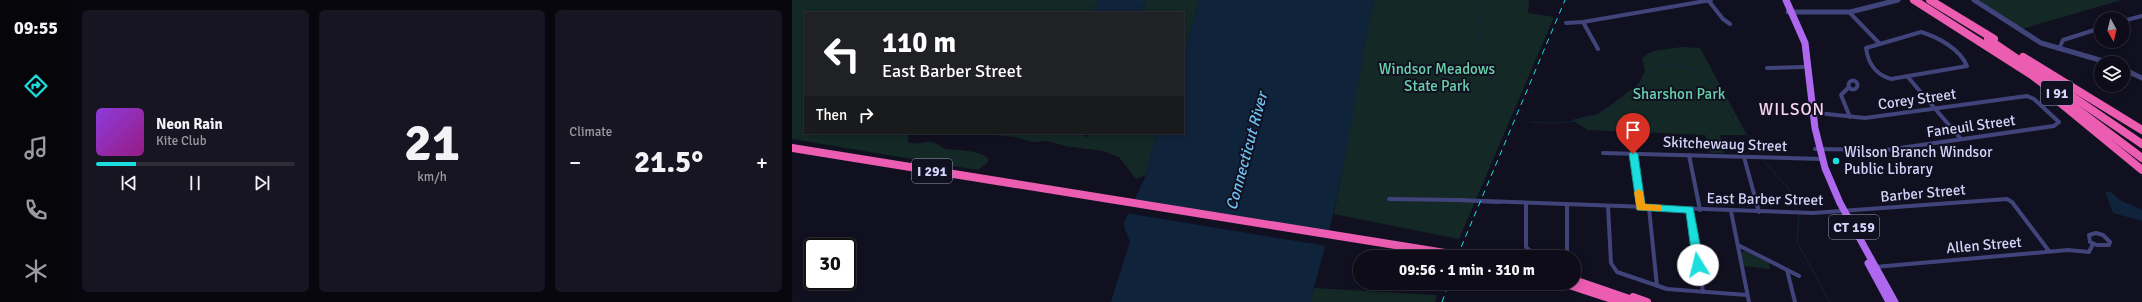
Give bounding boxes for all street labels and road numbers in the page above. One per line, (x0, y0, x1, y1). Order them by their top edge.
road number: I 91 (2041, 81, 2073, 105)
street label: Corey Street (1877, 85, 1957, 113)
street label: Faneuil Street (1925, 111, 2017, 141)
street label: Skitchewaug Street (1663, 133, 1787, 155)
road number: I 291 (912, 159, 952, 183)
street label: Barber Street (1880, 180, 1966, 206)
street label: East Barber Street (1707, 189, 1823, 209)
road number: CT 159 (1829, 215, 1879, 239)
street label: Allen Street (1946, 233, 2022, 257)

